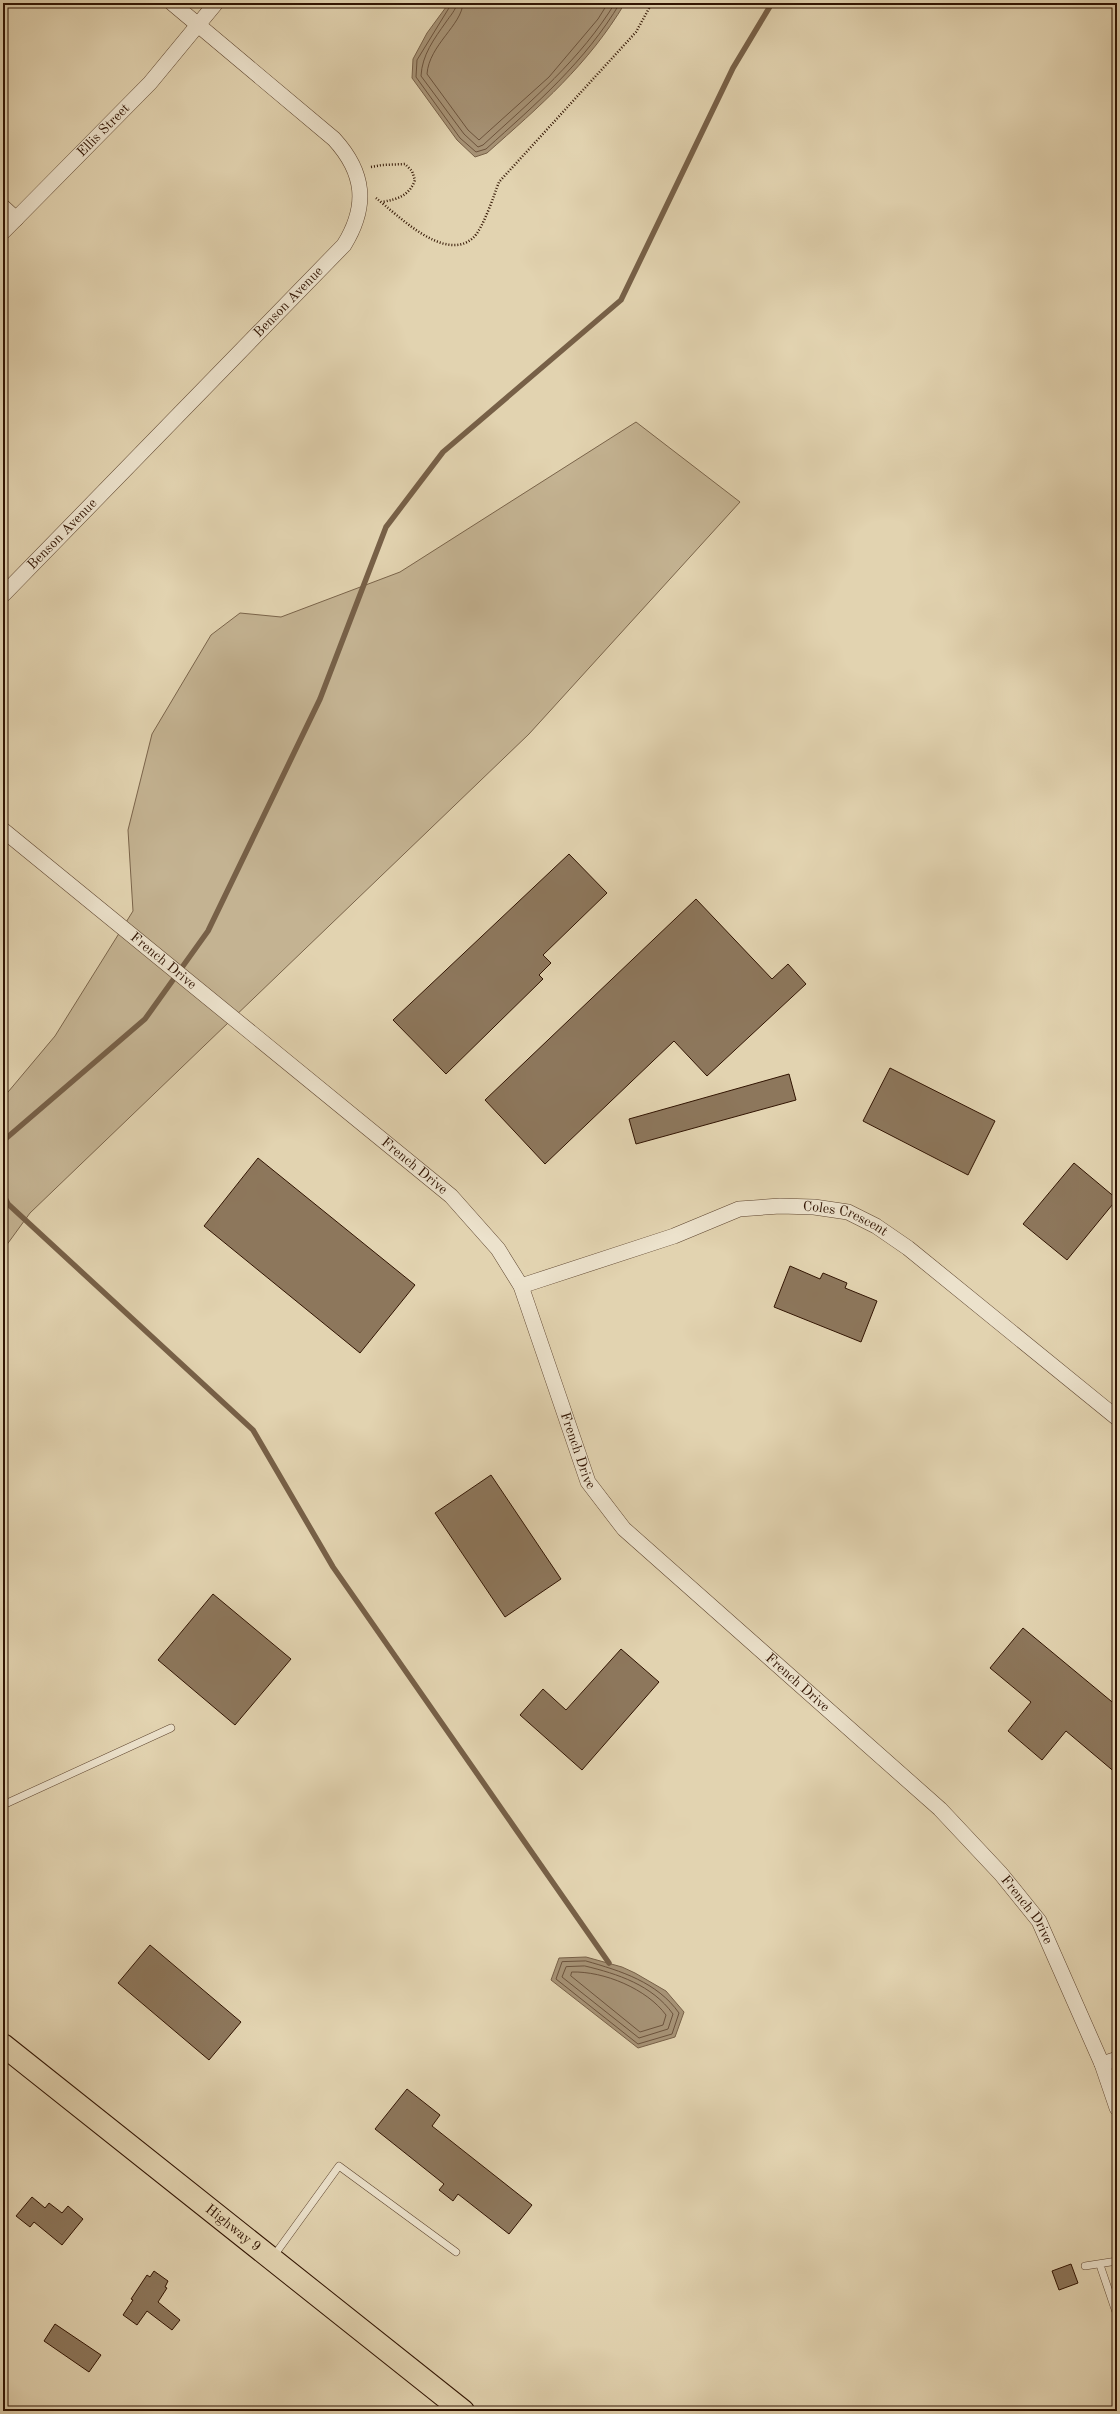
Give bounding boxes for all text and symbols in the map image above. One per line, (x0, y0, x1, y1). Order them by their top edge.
street label: Ellis Street (75, 101, 132, 159)
street label: Benson Avenue (251, 264, 326, 340)
street label: Benson Avenue (25, 496, 100, 572)
street label: French Drive (128, 930, 199, 992)
street label: French Drive (379, 1135, 450, 1197)
street label: Coles Crescent (803, 1200, 890, 1239)
street label: French Drive (558, 1410, 598, 1492)
street label: French Drive (763, 1651, 832, 1715)
street label: French Drive (998, 1873, 1055, 1946)
street label: Highway 9 (203, 2202, 263, 2254)

